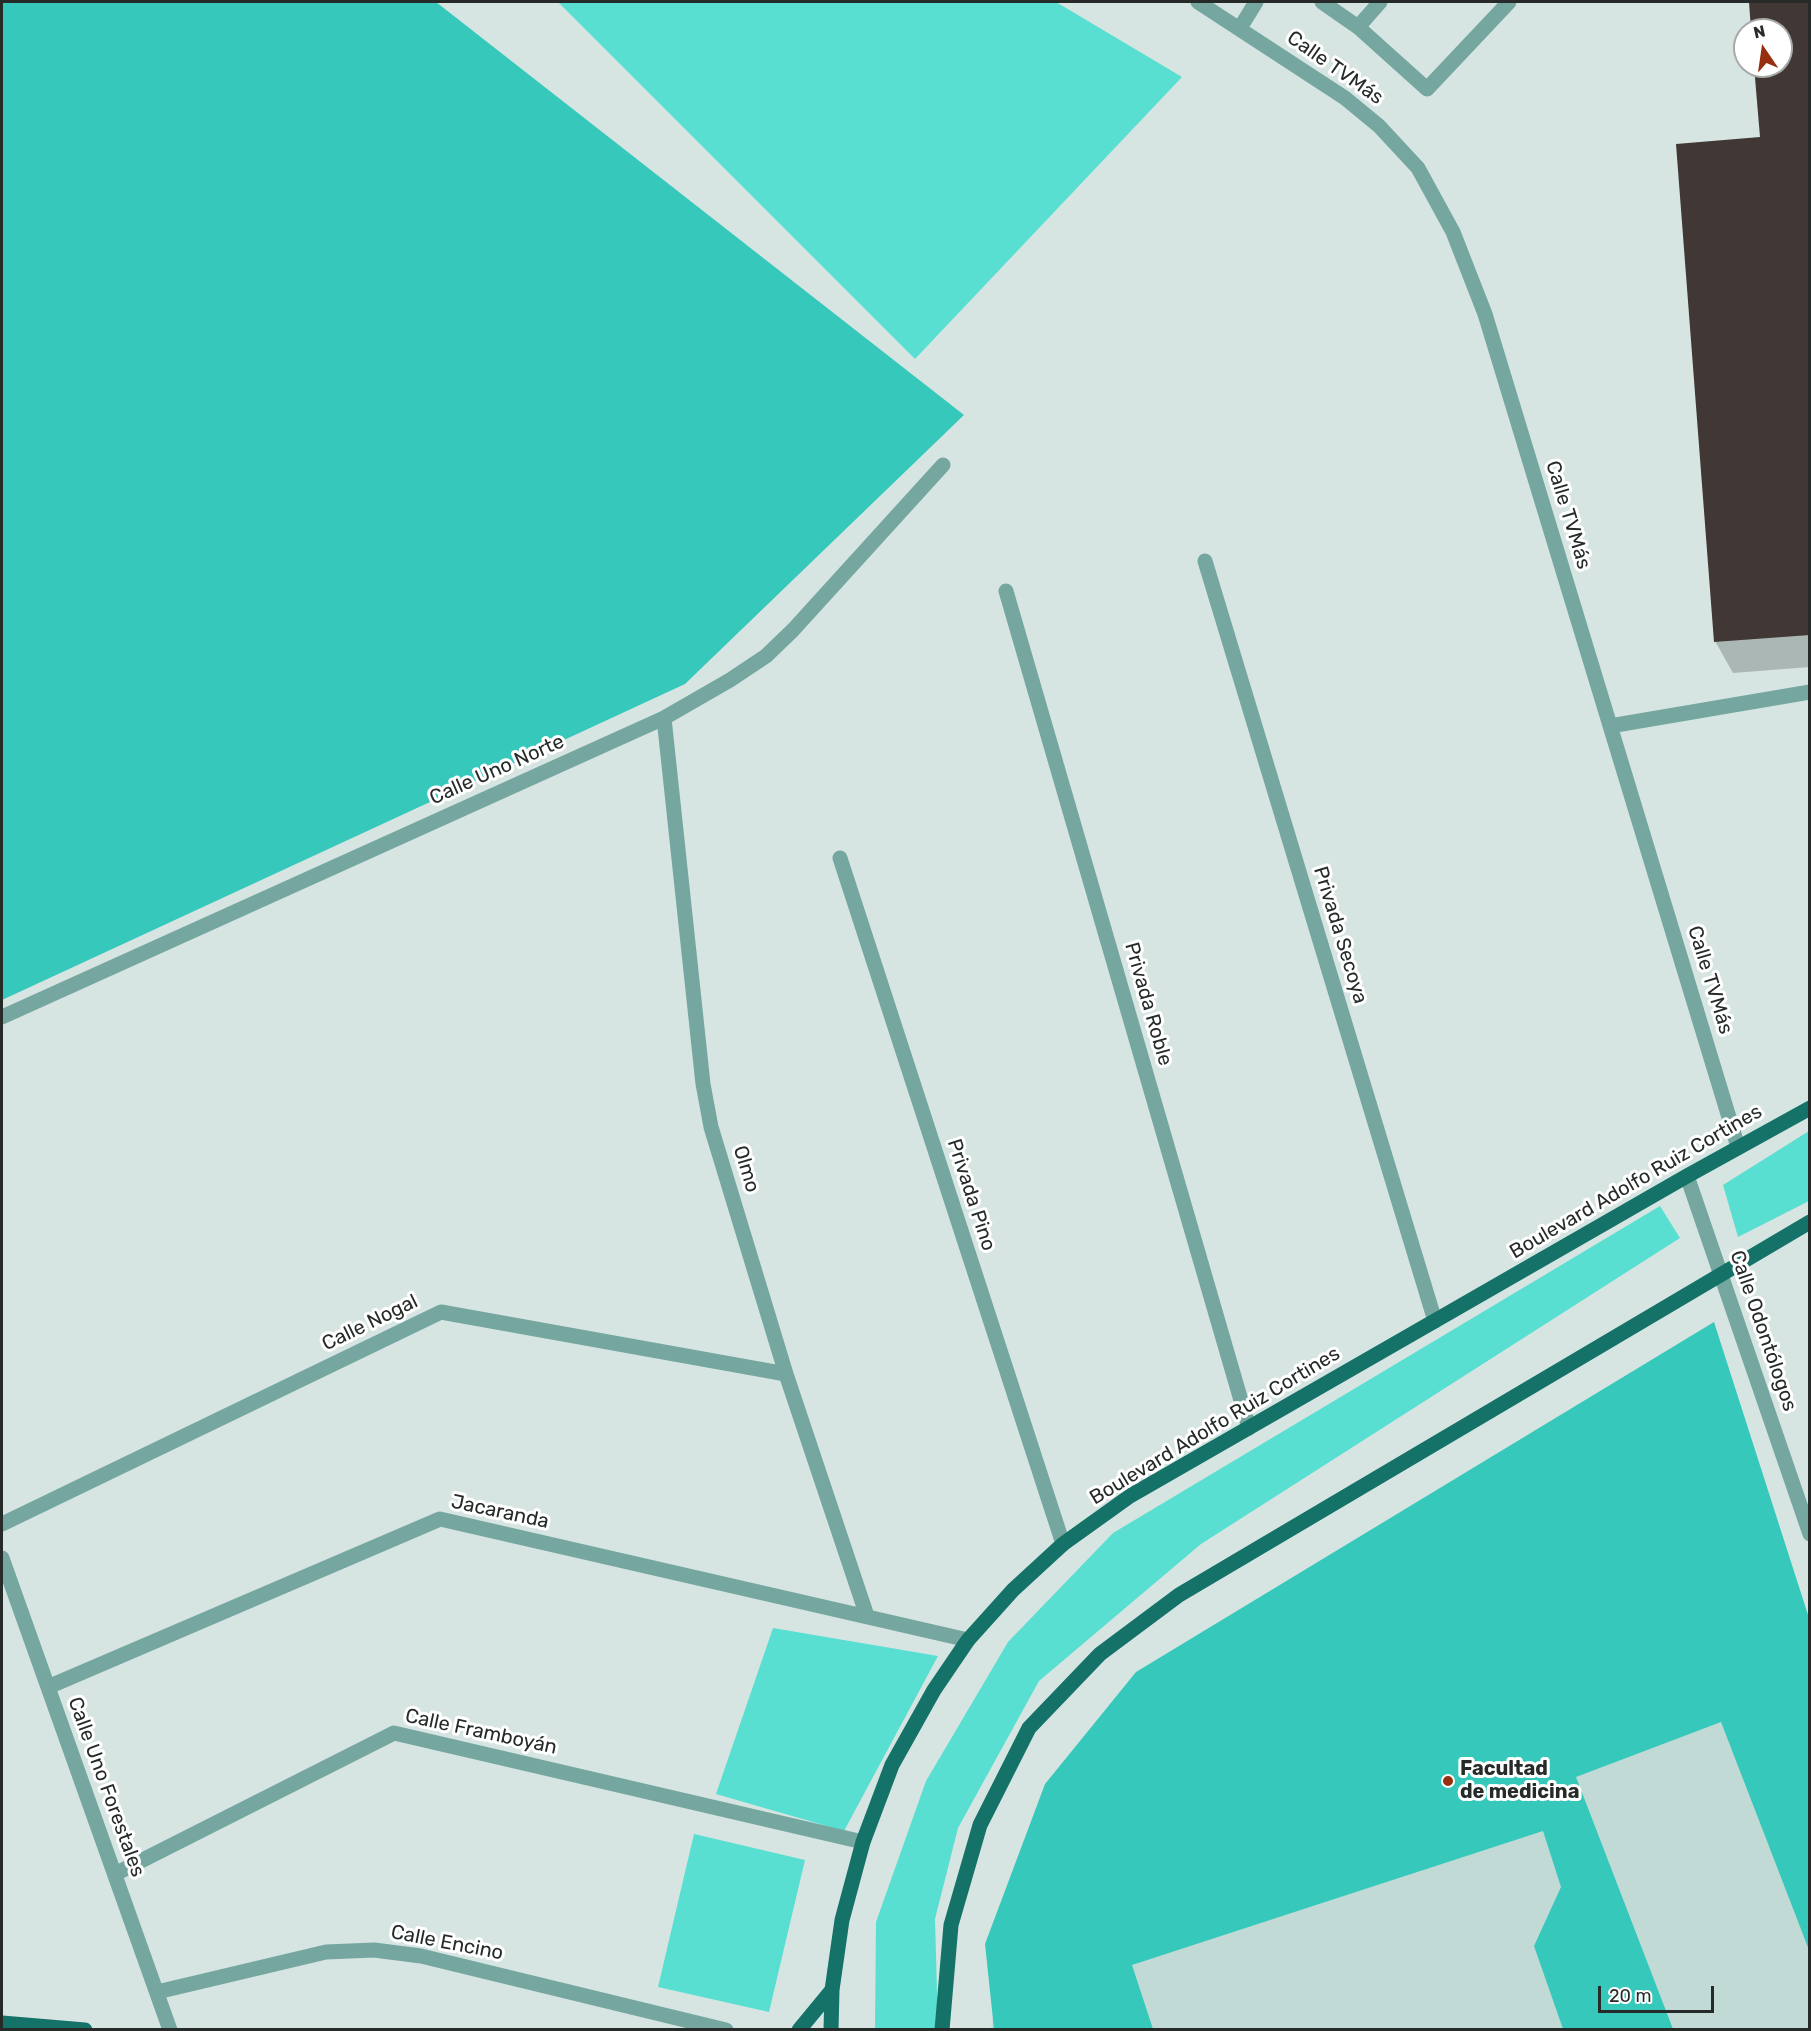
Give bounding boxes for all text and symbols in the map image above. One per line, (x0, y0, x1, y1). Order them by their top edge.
north arrow (1733, 18, 1793, 78)
text: N (1752, 21, 1767, 42)
street label: Calle TVMás (1282, 26, 1388, 110)
street label: Calle TVMás (1540, 458, 1596, 572)
street label: Calle Uno Norte (426, 730, 568, 810)
street label: Privada Secoya (1308, 863, 1372, 1007)
street label: Calle TVMás (1682, 923, 1738, 1037)
street label: Privada Roble (1119, 940, 1177, 1068)
street label: Boulevard Adolfo Ruiz Cortines (1505, 1100, 1767, 1264)
street label: Privada Pino (942, 1136, 1000, 1254)
street label: Olmo (728, 1143, 764, 1195)
street label: Calle Odontólogos (1724, 1248, 1802, 1414)
street label: Calle Nogal (318, 1290, 422, 1356)
street label: Boulevard Adolfo Ruiz Cortines (1086, 1342, 1344, 1510)
street label: Jacaranda (449, 1490, 551, 1534)
street label: Calle Uno Forestales (62, 1694, 150, 1880)
street label: Calle Framboyán (403, 1704, 559, 1760)
place label: Facultad de medicina (1460, 1757, 1579, 1804)
marker: Facultad de medicina (1441, 1774, 1455, 1788)
street label: Calle Encino (389, 1920, 505, 1966)
scale bar (1601, 1974, 1716, 2012)
text: 20 m (1609, 1985, 1651, 2007)

